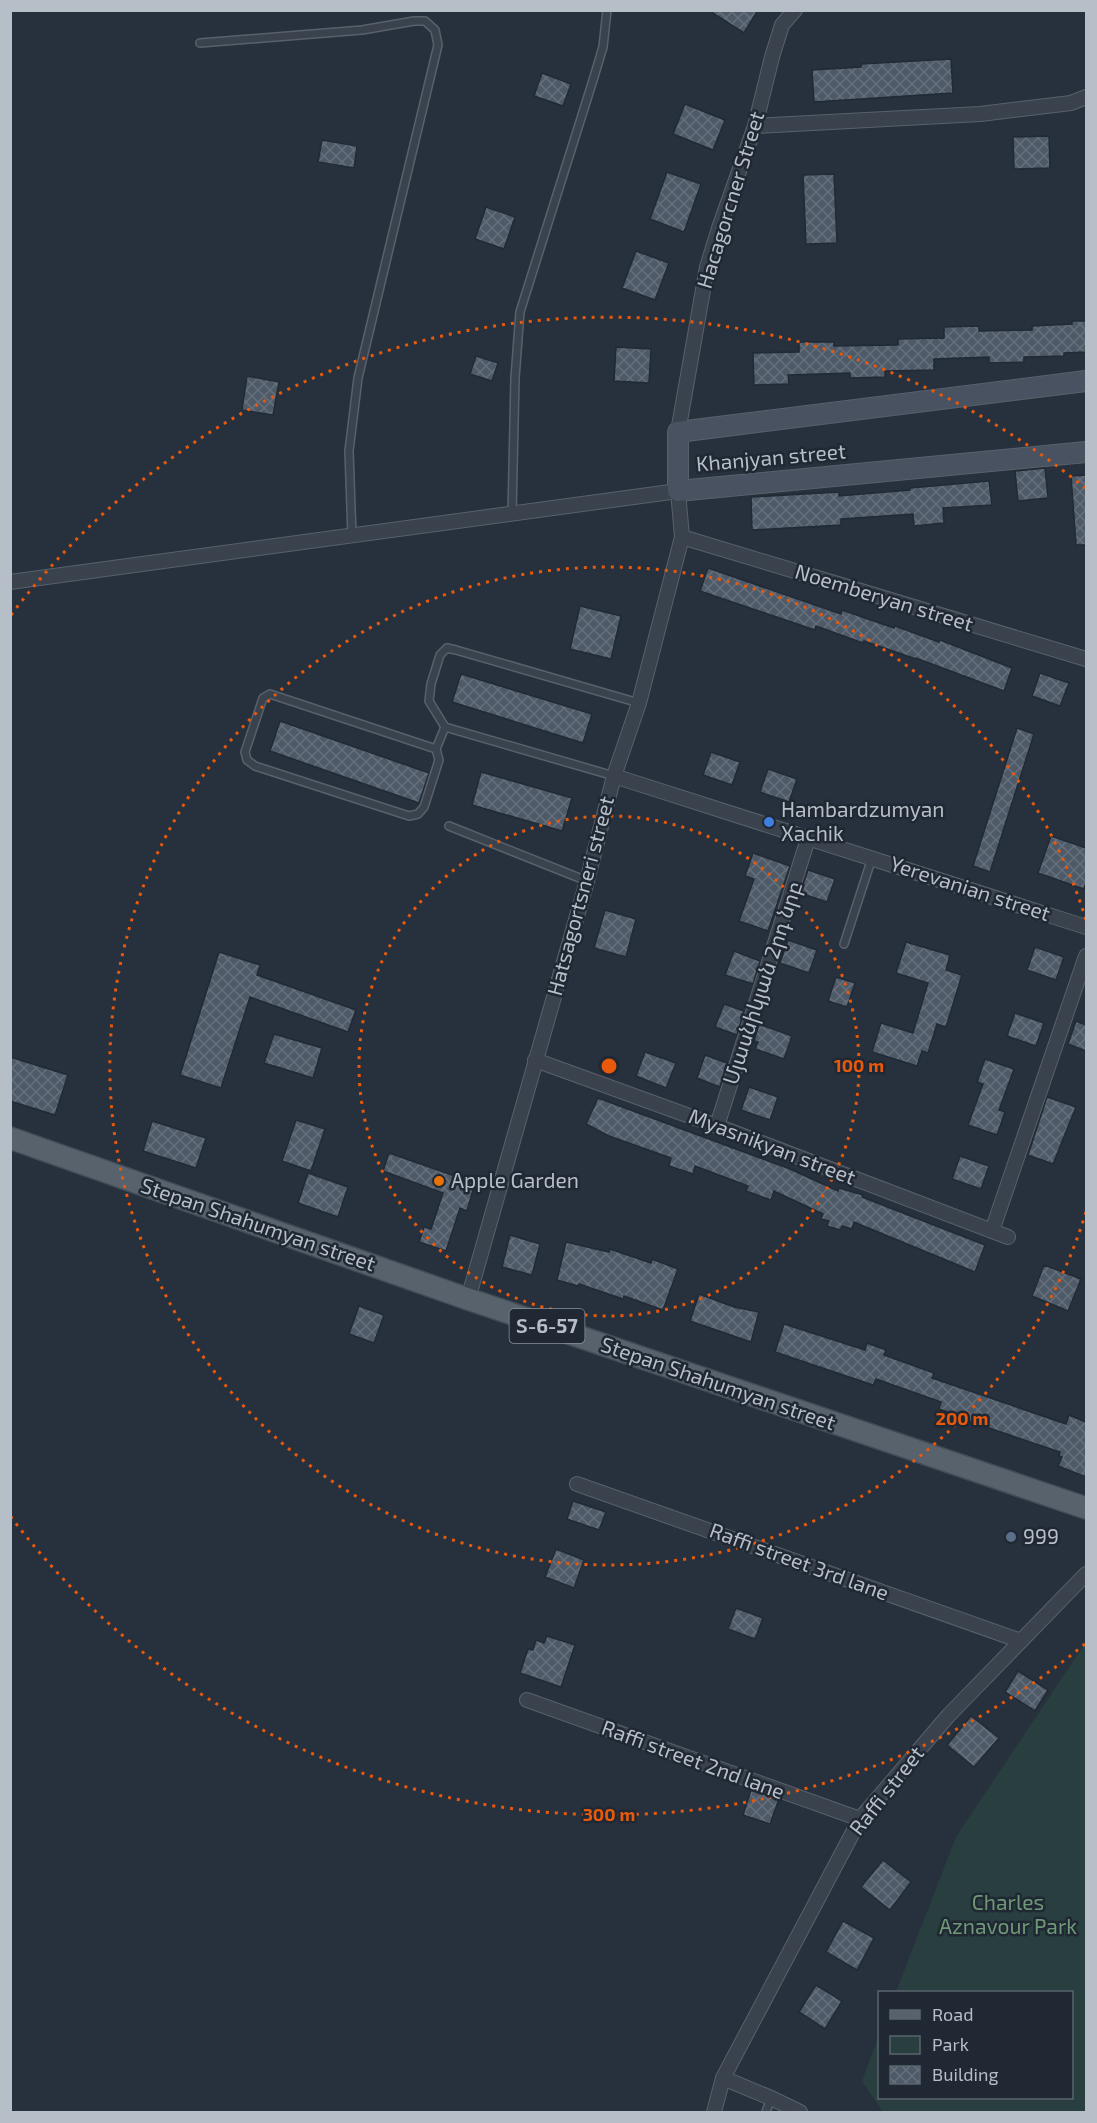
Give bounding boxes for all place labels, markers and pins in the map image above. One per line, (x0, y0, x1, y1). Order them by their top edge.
place label: Hambardzumyan Xachik (781, 796, 945, 845)
marker: Hambardzumyan Xachik (762, 815, 776, 829)
centre of rings (599, 1056, 619, 1076)
place label: Apple Garden (451, 1167, 579, 1192)
marker: Apple Garden (432, 1174, 446, 1188)
place label: 999 (1023, 1523, 1059, 1548)
marker: 999 (1004, 1530, 1018, 1544)

